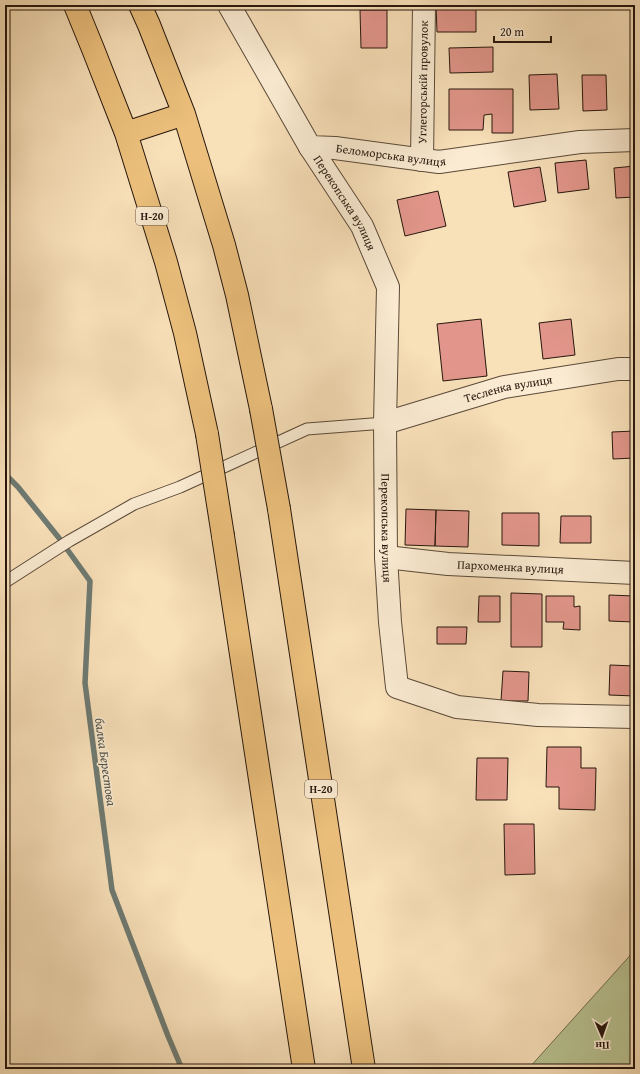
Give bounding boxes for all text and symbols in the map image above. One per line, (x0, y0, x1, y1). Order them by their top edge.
scale bar (494, 18, 551, 44)
street label: Углегорськiй провулок (413, 20, 432, 144)
text: 20 m (500, 23, 524, 40)
street label: Беломорська вулиця (335, 139, 447, 170)
street label: Перекопська вулиця (310, 152, 380, 253)
road number: Н-20 (136, 207, 168, 225)
street label: Тесленка вулиця (462, 371, 553, 407)
street label: Перекопська вулиця (377, 474, 397, 583)
street label: Пархоменка вулиця (457, 555, 564, 578)
water label: балка Берестова (90, 717, 121, 807)
road number: Н-20 (305, 780, 337, 798)
north arrow (582, 1016, 622, 1056)
text: Пн (595, 1038, 610, 1054)

